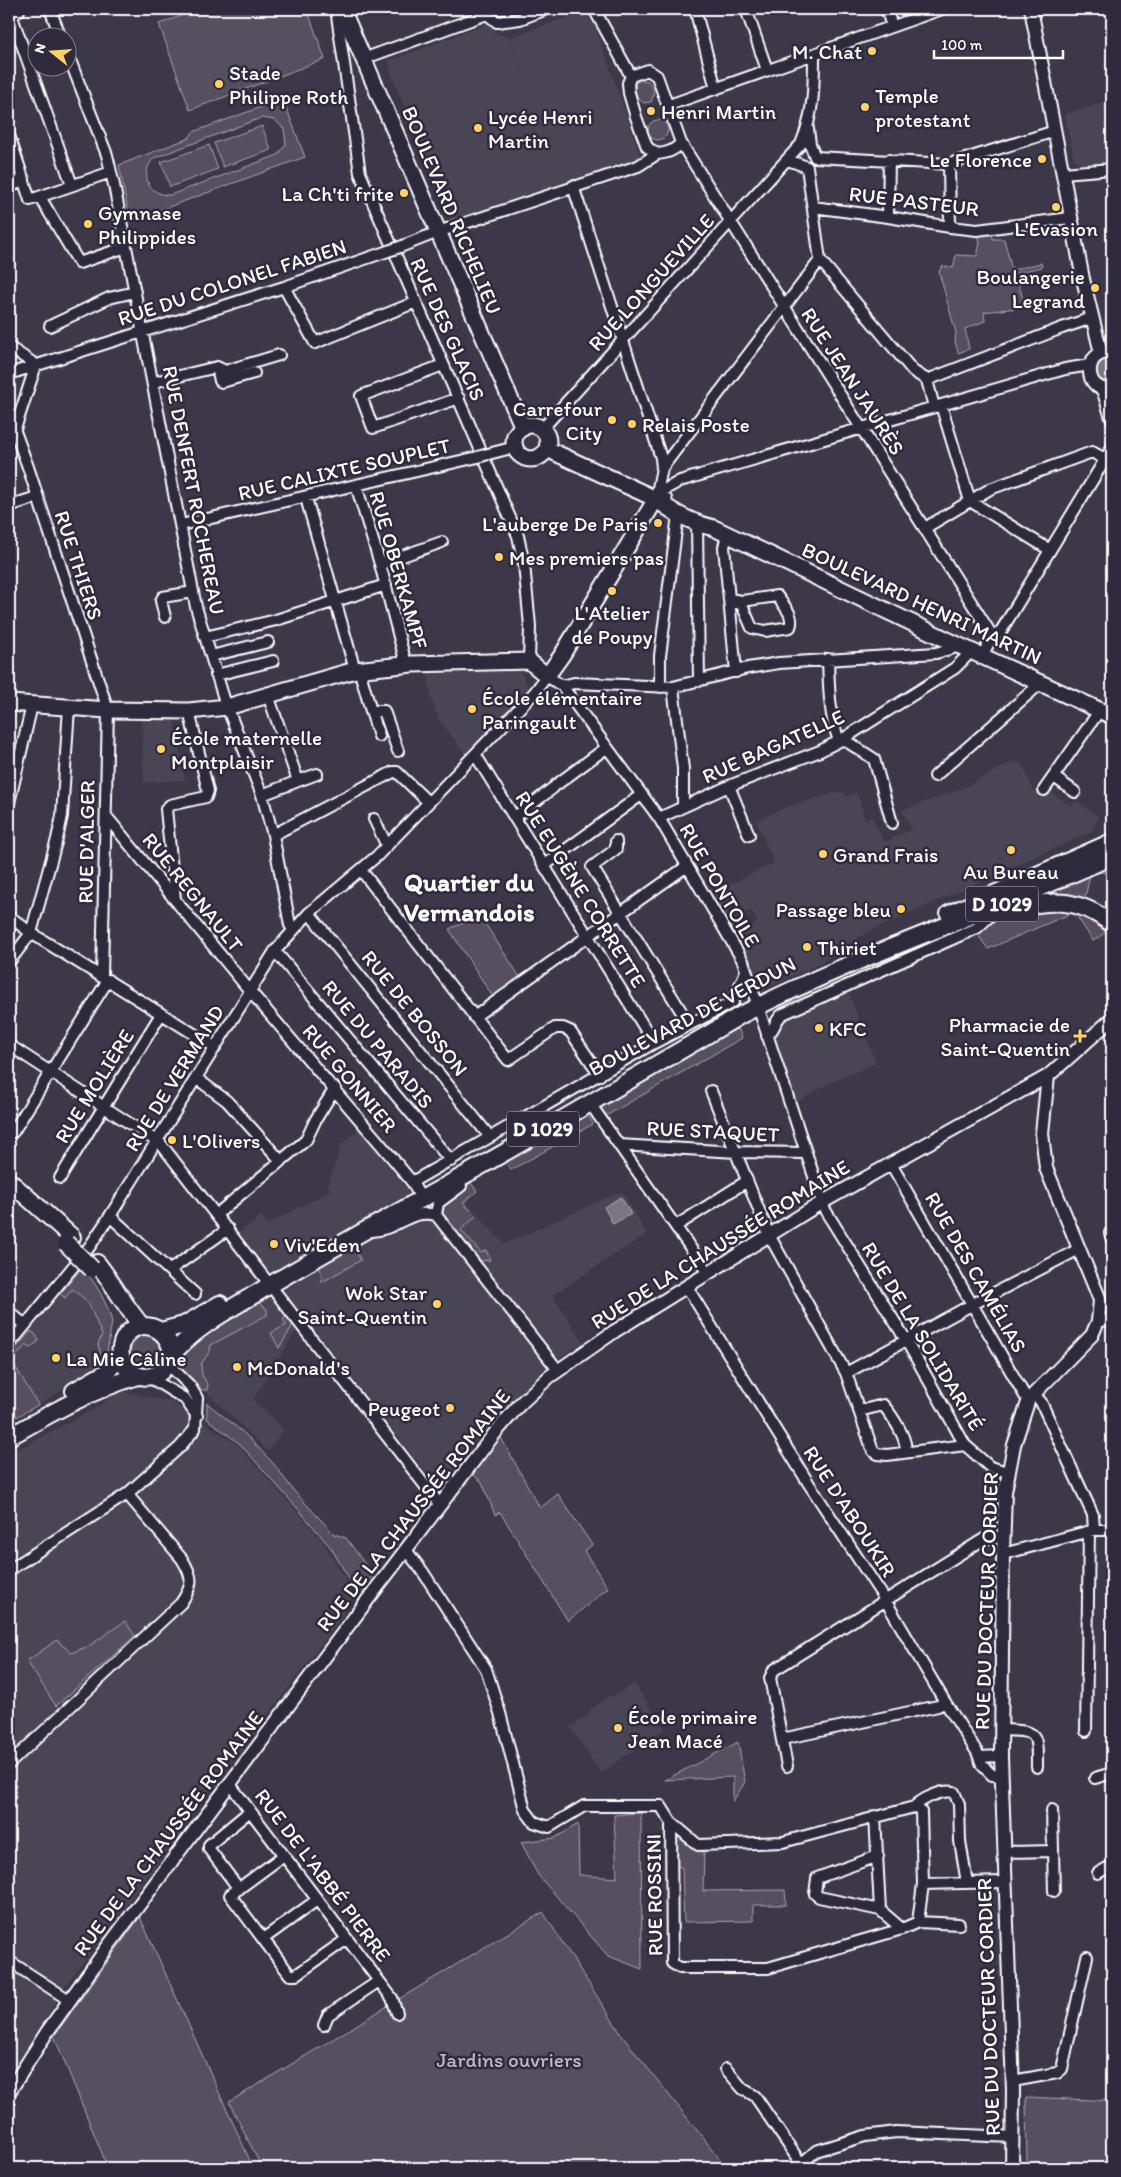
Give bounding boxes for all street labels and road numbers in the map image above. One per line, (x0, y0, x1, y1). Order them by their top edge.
street label: BOULEVARD RICHELIEU (397, 102, 507, 318)
street label: RUE PASTEUR (848, 181, 980, 221)
street label: RUE LONGUEVILLE (583, 208, 719, 356)
street label: RUE DU COLONEL FABIEN (115, 233, 349, 331)
street label: RUE DES GLACIS (405, 254, 491, 404)
street label: RUE JEAN JAURÈS (796, 303, 910, 459)
street label: RUE DENFERT ROCHEREAU (158, 363, 230, 617)
street label: RUE CALIXTE SOUPLET (235, 432, 453, 506)
street label: RUE OBERKAMPF (365, 488, 434, 652)
street label: RUE THIERS (50, 507, 108, 623)
street label: BOULEVARD HENRI MARTIN (798, 536, 1046, 670)
street label: RUE BAGATELLE (698, 703, 848, 789)
street label: RUE D'ALGER (72, 780, 100, 904)
street label: RUE EUGÈNE CORRETTE (510, 786, 652, 992)
street label: RUE PONTOILE (674, 819, 766, 951)
street label: RUE REGNAULT (137, 827, 249, 957)
road number: D 1029 (966, 886, 1038, 922)
street label: RUE DE BOSSON (357, 945, 473, 1081)
street label: BOULEVARD DE VERDUN (584, 951, 800, 1081)
street label: RUE DU PARADIS (317, 975, 439, 1113)
street label: RUE DE VERMAND (119, 1000, 229, 1156)
street label: RUE GONNIER (297, 1019, 403, 1137)
street label: RUE MOLIÈRE (49, 1024, 139, 1148)
road number: D 1029 (507, 1112, 579, 1146)
street label: RUE STAQUET (646, 1115, 780, 1147)
street label: RUE DE LA CHAUSSÉE ROMAINE (586, 1154, 854, 1334)
street label: RUE DES CAMÉLIAS (920, 1187, 1032, 1357)
street label: RUE DE LA SOLIDARITÉ (857, 1237, 989, 1435)
street label: RUE DE LA CHAUSSÉE ROMAINE (311, 1384, 515, 1636)
street label: RUE D'ABOUKIR (798, 1441, 902, 1581)
street label: RUE DU DOCTEUR CORDIER (969, 1472, 1003, 1730)
street label: RUE DE LA CHAUSSÉE ROMAINE (68, 1705, 268, 1960)
street label: RUE DE L'ABBÉ PIERRE (250, 1783, 396, 1967)
street label: RUE ROSSINI (640, 1834, 668, 1956)
street label: RUE DU DOCTEUR CORDIER (971, 1878, 1005, 2136)

